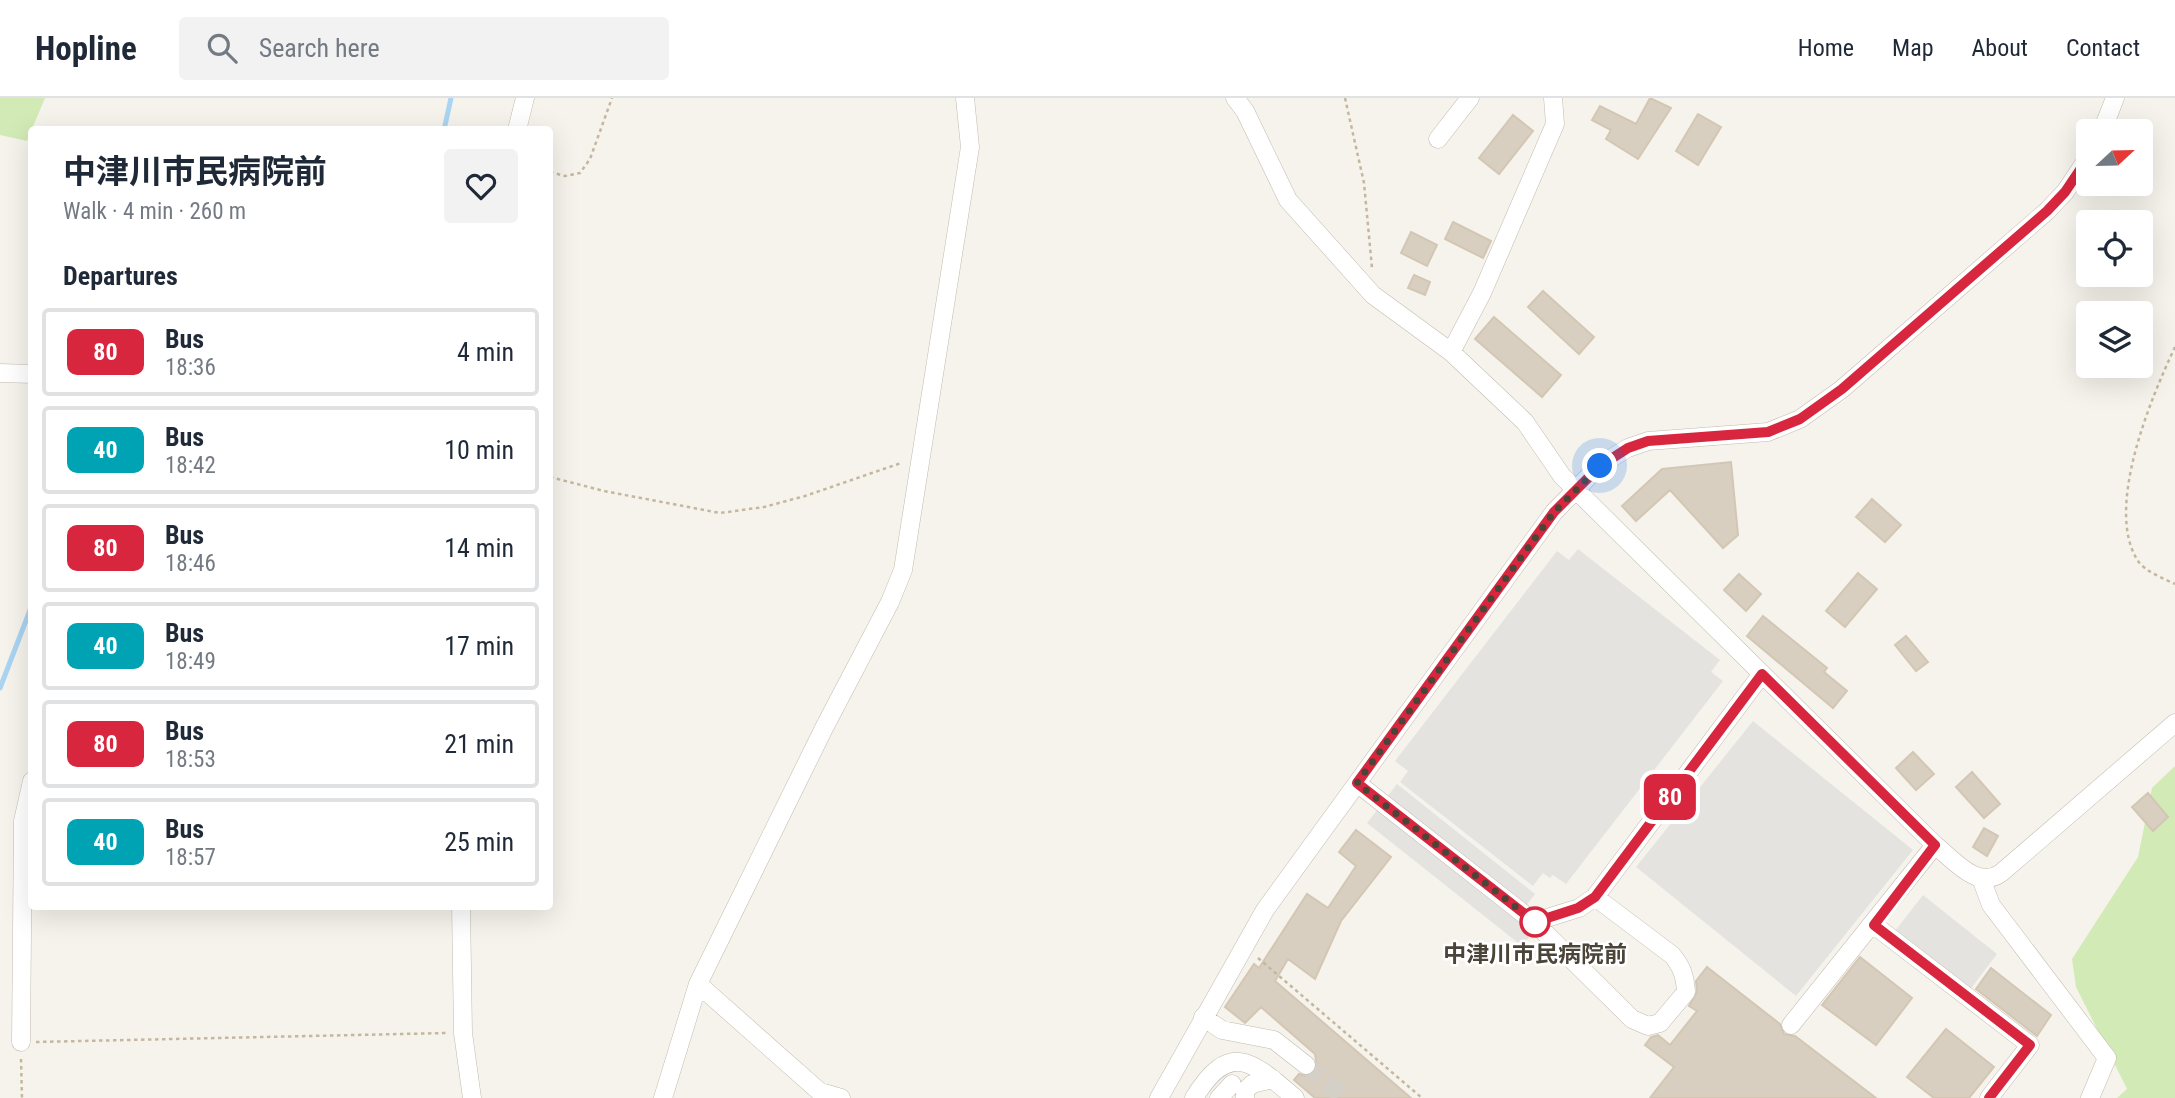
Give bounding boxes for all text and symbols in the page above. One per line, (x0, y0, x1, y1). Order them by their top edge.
search box (179, 17, 669, 80)
text: Hopline (35, 29, 137, 68)
icon: search (203, 29, 241, 67)
text: Search here (259, 33, 380, 63)
text: Home (1798, 34, 1854, 62)
text: Map (1892, 34, 1934, 62)
text: About (1972, 34, 2028, 62)
text: Contact (2066, 34, 2140, 62)
north arrow (2076, 119, 2152, 196)
map controls (2076, 119, 2153, 378)
button: heart (444, 149, 518, 223)
text: 中津川市民病院前 (63, 152, 327, 191)
text: Walk · 4 min · 260 m (63, 198, 246, 225)
button: locate (2076, 210, 2153, 287)
text: Departures (63, 261, 178, 291)
button: layers (2076, 301, 2153, 378)
text: Bus (165, 324, 204, 354)
text: 4 min (457, 337, 514, 367)
text: 80 (93, 338, 118, 366)
text: 18:36 (165, 354, 216, 381)
text: Bus (165, 422, 204, 452)
text: 10 min (444, 435, 514, 465)
text: 40 (93, 436, 118, 464)
your location (1582, 448, 1617, 483)
text: 18:42 (165, 452, 216, 479)
text: Bus (165, 520, 204, 550)
text: 14 min (444, 533, 514, 563)
text: 80 (93, 534, 118, 562)
text: 18:46 (165, 550, 216, 577)
text: Bus (165, 618, 204, 648)
text: 17 min (444, 631, 514, 661)
text: 40 (93, 632, 118, 660)
text: 18:49 (165, 648, 216, 675)
text: Bus (165, 716, 204, 746)
text: 21 min (444, 729, 514, 759)
text: 80 (93, 730, 118, 758)
text: 18:53 (165, 746, 216, 773)
line badge: 80 (1638, 774, 1702, 820)
text: 80 (1658, 783, 1682, 811)
text: Bus (165, 814, 204, 844)
text: 25 min (444, 827, 514, 857)
text: 40 (93, 828, 118, 856)
text: 18:57 (165, 844, 216, 871)
marker: 中津川市民病院前 (1520, 907, 1550, 937)
place label: 中津川市民病院前 (1443, 941, 1627, 968)

